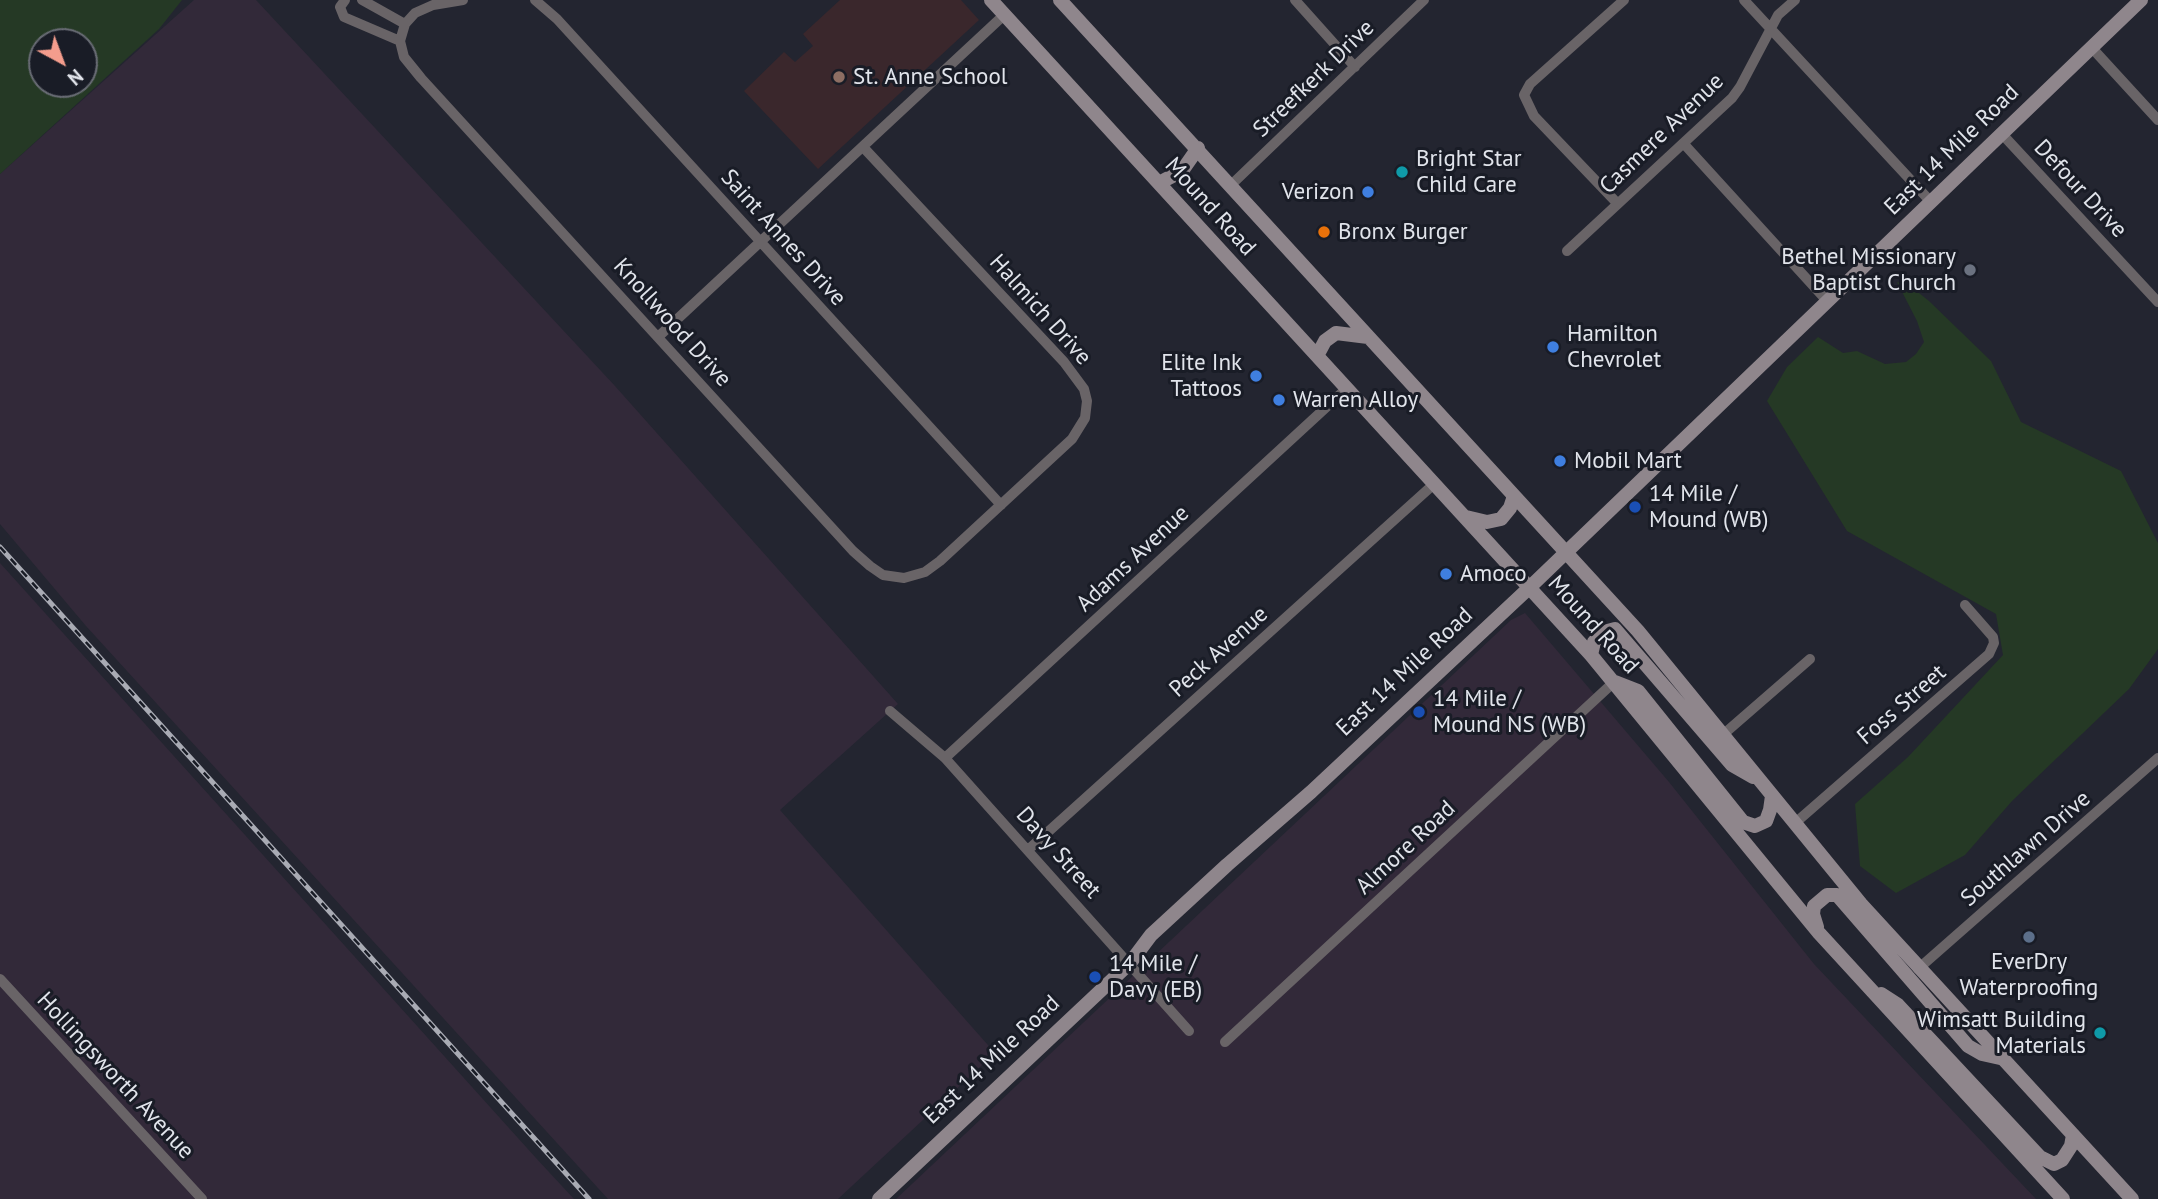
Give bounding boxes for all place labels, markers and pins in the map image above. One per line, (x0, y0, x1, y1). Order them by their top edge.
place label: St. Anne School (853, 63, 1007, 91)
marker: St. Anne School (831, 69, 847, 85)
place label: Bright Star Child Care (1416, 145, 1522, 199)
marker: Bright Star Child Care (1394, 164, 1410, 180)
place label: Verizon (1282, 178, 1354, 206)
marker: Verizon (1360, 184, 1376, 200)
place label: Bronx Burger (1338, 218, 1468, 246)
marker: Bronx Burger (1316, 224, 1332, 240)
place label: Bethel Missionary Baptist Church (1781, 243, 1956, 297)
marker: Bethel Missionary Baptist Church (1962, 262, 1978, 278)
place label: Hamilton Chevrolet (1567, 320, 1661, 374)
marker: Hamilton Chevrolet (1545, 339, 1561, 355)
place label: Elite Ink Tattoos (1161, 349, 1242, 403)
marker: Elite Ink Tattoos (1248, 368, 1264, 384)
place label: Warren Alloy (1293, 386, 1418, 414)
marker: Warren Alloy (1271, 392, 1287, 408)
place label: Mobil Mart (1574, 447, 1682, 475)
marker: Mobil Mart (1552, 453, 1568, 469)
place label: 14 Mile / Mound (WB) (1649, 480, 1768, 534)
marker: 14 Mile / Mound (WB) (1627, 499, 1643, 515)
place label: Amoco (1460, 560, 1527, 588)
marker: Amoco (1438, 566, 1454, 582)
place label: 14 Mile / Mound NS (WB) (1433, 685, 1586, 739)
marker: 14 Mile / Mound NS (WB) (1411, 704, 1427, 720)
marker: EverDry Waterproofing (2021, 929, 2037, 945)
place label: EverDry Waterproofing (1960, 948, 2098, 1002)
place label: 14 Mile / Davy (EB) (1109, 950, 1202, 1004)
marker: 14 Mile / Davy (EB) (1087, 969, 1103, 985)
place label: Wimsatt Building Materials (1917, 1006, 2086, 1060)
marker: Wimsatt Building Materials (2092, 1025, 2108, 1041)

